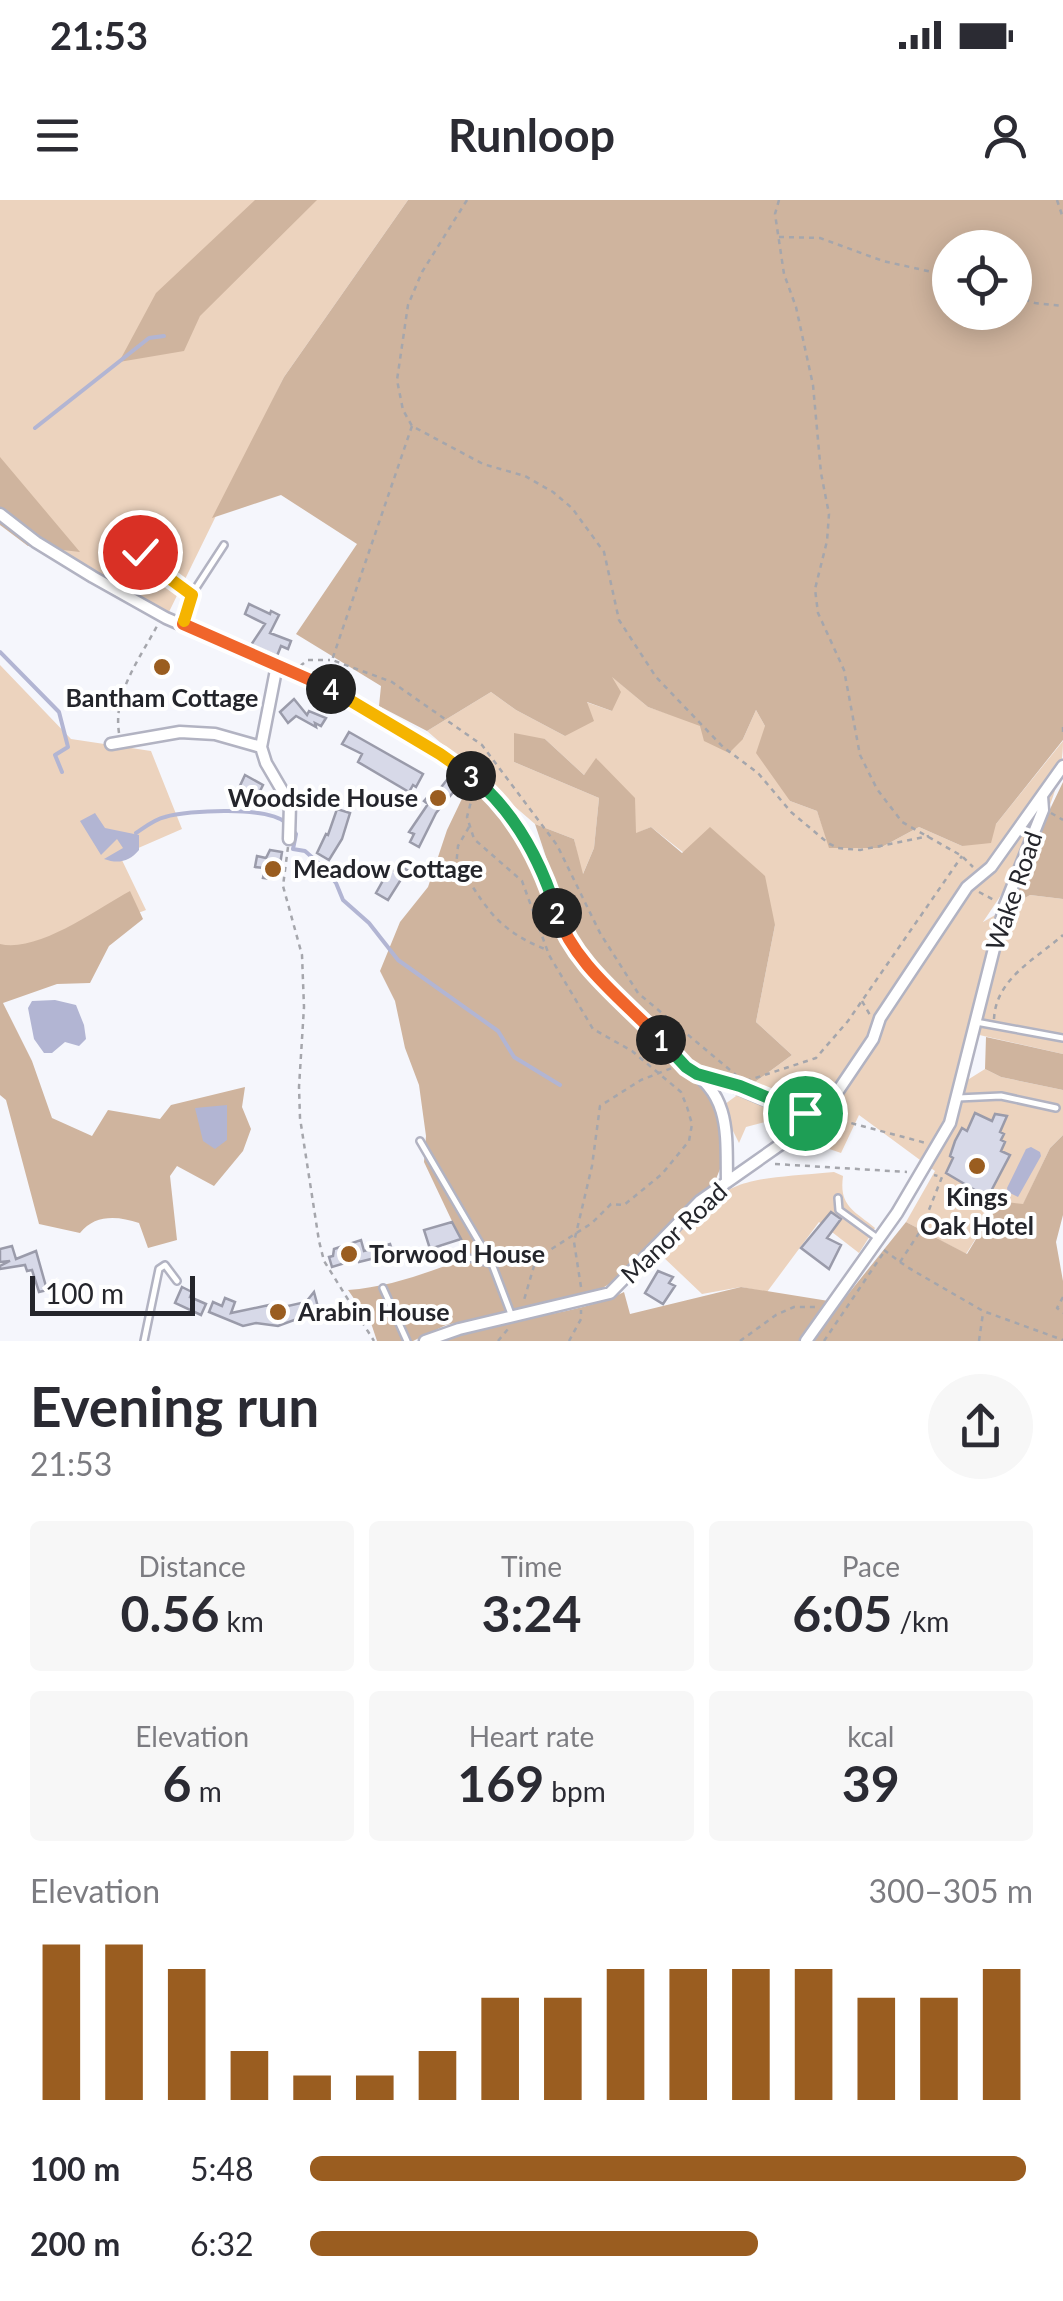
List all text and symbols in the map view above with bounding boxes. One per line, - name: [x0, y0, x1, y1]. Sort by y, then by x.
- text: 21:53: [50, 12, 148, 58]
- icon: menu: [30, 108, 85, 163]
- text: Runloop: [448, 108, 615, 162]
- icon: person: [978, 108, 1033, 163]
- map controls: [932, 230, 1032, 330]
- button: locate: [932, 230, 1032, 330]
- pin: [98, 510, 183, 595]
- icon: check: [113, 525, 168, 580]
- marker: Bantham Cottage: [151, 656, 173, 678]
- pin: 4: [306, 664, 356, 714]
- text: 4: [323, 672, 339, 706]
- place label: Bantham Cottage: [66, 682, 258, 712]
- pin: 3: [446, 751, 496, 801]
- text: 3: [463, 759, 479, 793]
- place label: Woodside House: [228, 782, 418, 812]
- marker: Woodside House: [427, 787, 449, 809]
- street label: Wake Road: [979, 827, 1047, 954]
- place label: Meadow Cottage: [293, 853, 483, 883]
- marker: Meadow Cottage: [262, 858, 284, 880]
- pin: 2: [532, 888, 582, 938]
- text: 2: [549, 896, 565, 930]
- pin: 1: [636, 1015, 686, 1065]
- text: 1: [653, 1023, 669, 1057]
- pin: [763, 1071, 848, 1156]
- icon: arrive: [778, 1086, 833, 1141]
- marker: Kings Oak Hotel: [966, 1155, 988, 1177]
- street label: Manor Road: [614, 1176, 732, 1289]
- place label: Kings Oak Hotel: [920, 1181, 1034, 1240]
- place label: Torwood House: [369, 1238, 545, 1268]
- marker: Torwood House: [338, 1243, 360, 1265]
- scale bar: [30, 1271, 195, 1316]
- text: 100 m: [45, 1276, 124, 1310]
- place label: Arabin House: [297, 1296, 450, 1326]
- marker: Arabin House: [267, 1301, 289, 1323]
- text: Evening run: [30, 1373, 319, 1439]
- button: share: [928, 1374, 1033, 1479]
- text: 21:53: [30, 1444, 112, 1483]
- text: Distance: [138, 1549, 246, 1583]
- text: Time: [501, 1549, 562, 1583]
- text: Pace: [842, 1549, 900, 1583]
- text: 0.56: [121, 1583, 219, 1643]
- text: 3:24: [482, 1583, 581, 1643]
- text: 6:05: [792, 1583, 892, 1643]
- text: km: [219, 1604, 264, 1638]
- text: /km: [892, 1604, 949, 1638]
- text: Elevation: [135, 1719, 249, 1753]
- text: Heart rate: [469, 1719, 594, 1753]
- text: kcal: [847, 1719, 894, 1753]
- text: 6: [163, 1753, 192, 1813]
- text: 169: [457, 1753, 544, 1813]
- text: 39: [842, 1753, 900, 1813]
- text: m: [192, 1774, 222, 1808]
- text: bpm: [544, 1774, 606, 1808]
- text: Elevation: [30, 1871, 160, 1910]
- text: 300–305 m: [869, 1871, 1033, 1910]
- text: 100 m: [30, 2149, 120, 2188]
- text: 5:48: [190, 2149, 254, 2188]
- text: 200 m: [30, 2224, 120, 2263]
- text: 6:32: [190, 2224, 254, 2263]

